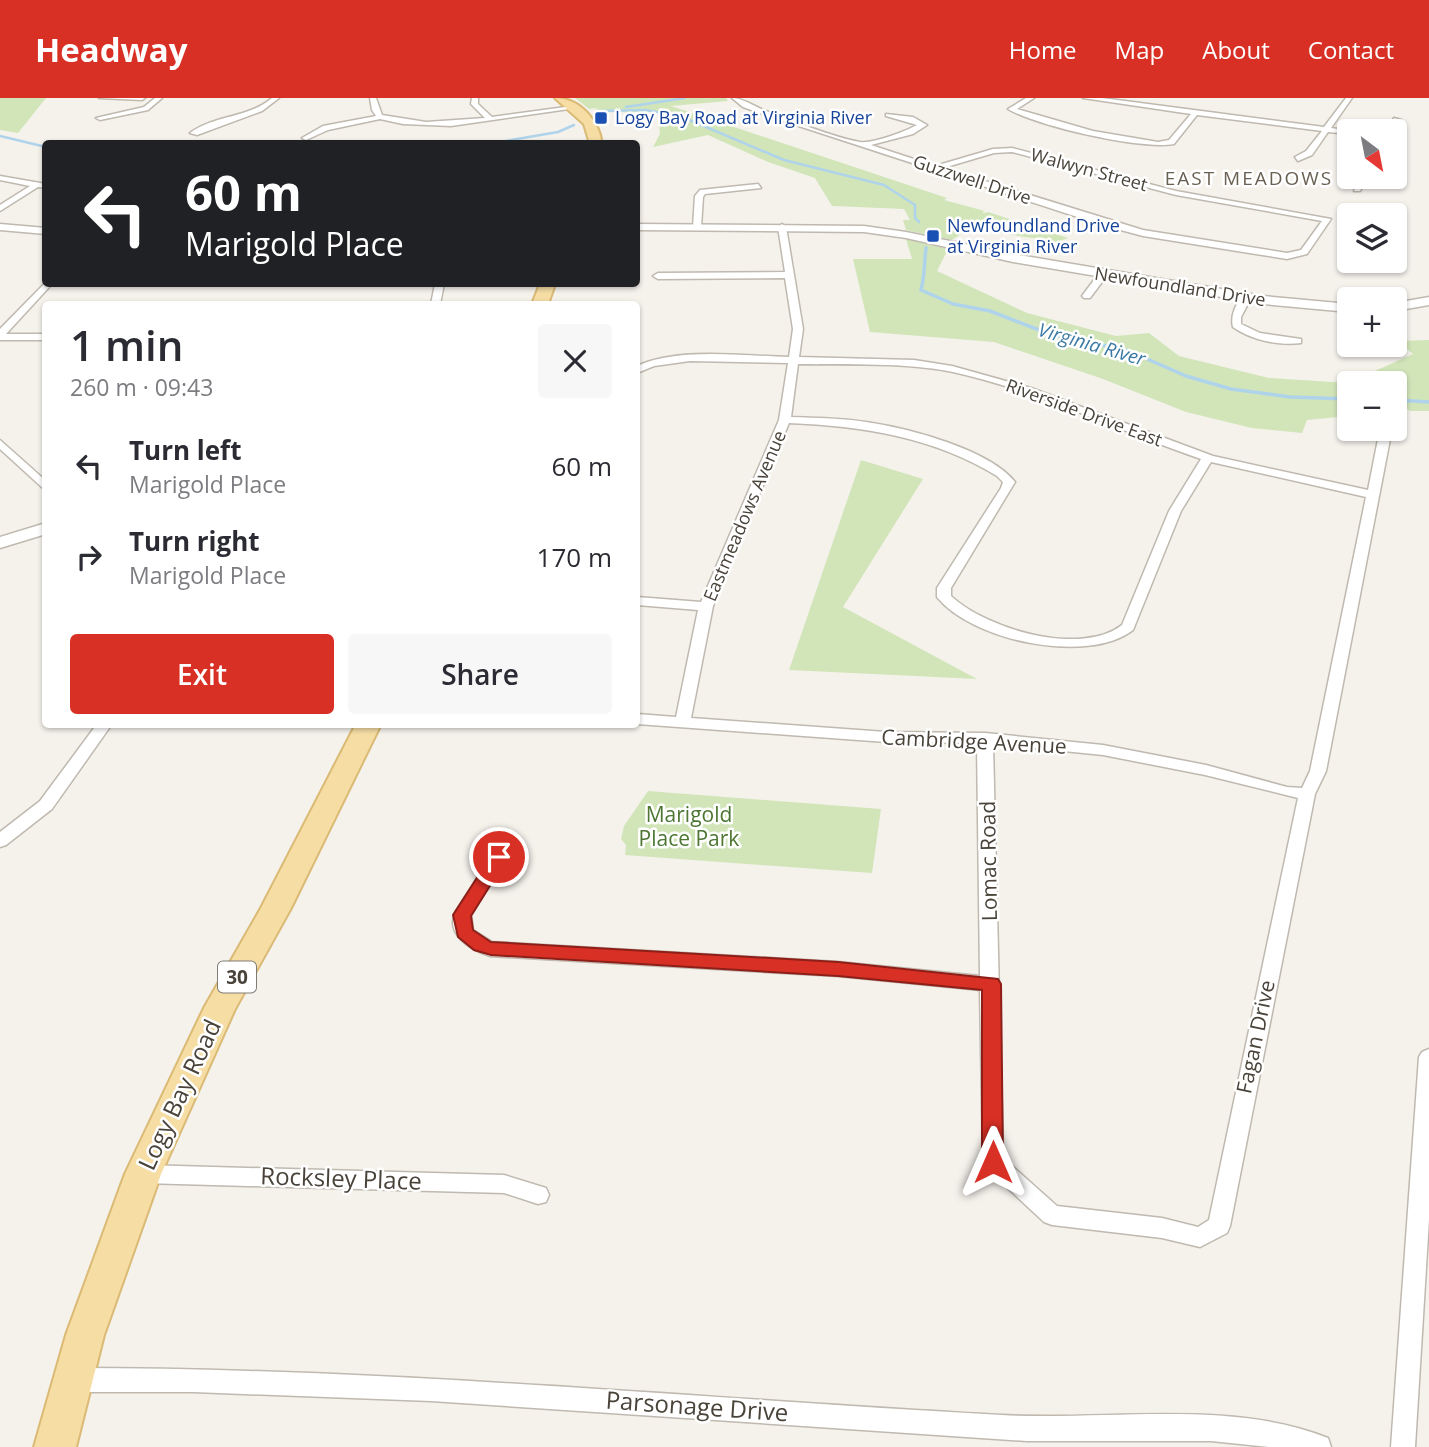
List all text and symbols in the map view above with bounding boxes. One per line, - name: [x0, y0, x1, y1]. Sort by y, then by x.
- text: Headway: [35, 27, 188, 72]
- text: Home: [1009, 33, 1077, 66]
- text: Map: [1115, 33, 1164, 66]
- text: About: [1202, 33, 1270, 66]
- text: Contact: [1308, 33, 1394, 66]
- place label: Logy Bay Road at Virginia River: [615, 105, 873, 129]
- marker: Logy Bay Road at Virginia River: [593, 110, 609, 126]
- north arrow: [1337, 119, 1407, 189]
- map controls: [1337, 119, 1407, 441]
- street label: Walwyn Street: [1028, 142, 1150, 196]
- street label: Guzzwell Drive: [910, 149, 1034, 209]
- text: 60 m: [185, 159, 302, 225]
- district label: EAST MEADOWS: [1165, 165, 1333, 191]
- icon: left: [70, 168, 161, 259]
- button: layers: [1337, 203, 1407, 273]
- place label: Newfoundland Drive at Virginia River: [947, 213, 1120, 258]
- text: Marigold Place: [185, 222, 404, 265]
- marker: Newfoundland Drive at Virginia River: [925, 228, 941, 244]
- street label: Newfoundland Drive: [1093, 261, 1267, 311]
- button: +: [1337, 287, 1407, 357]
- text: 1 min: [70, 316, 183, 373]
- water label: Virginia River: [1035, 316, 1150, 372]
- button: close: [538, 324, 612, 398]
- text: 260 m · 09:43: [70, 371, 213, 403]
- button: −: [1337, 371, 1407, 441]
- street label: Riverside Drive East: [1003, 373, 1166, 452]
- street label: Eastmeadows Avenue: [697, 426, 791, 605]
- text: Turn left: [129, 432, 241, 468]
- icon: left: [70, 447, 108, 485]
- text: 60 m: [551, 448, 612, 484]
- text: Marigold Place: [129, 468, 286, 500]
- text: Turn right: [129, 523, 260, 559]
- icon: right: [70, 538, 108, 576]
- text: 170 m: [537, 539, 612, 575]
- text: Marigold Place: [129, 559, 286, 591]
- button: Exit: [70, 634, 334, 714]
- button: Share: [348, 634, 612, 714]
- street label: Cambridge Avenue: [881, 722, 1068, 760]
- park label: Marigold Place Park: [639, 800, 739, 852]
- street label: Lomac Road: [973, 801, 1003, 921]
- pin: [469, 827, 529, 887]
- icon: arrive: [480, 838, 518, 876]
- road number: 30: [218, 962, 256, 992]
- street label: Fagan Drive: [1229, 977, 1281, 1096]
- street label: Logy Bay Road: [129, 1014, 228, 1175]
- position arrow: [956, 1125, 1030, 1199]
- street label: Rocksley Place: [260, 1158, 422, 1197]
- street label: Parsonage Drive: [605, 1383, 790, 1428]

